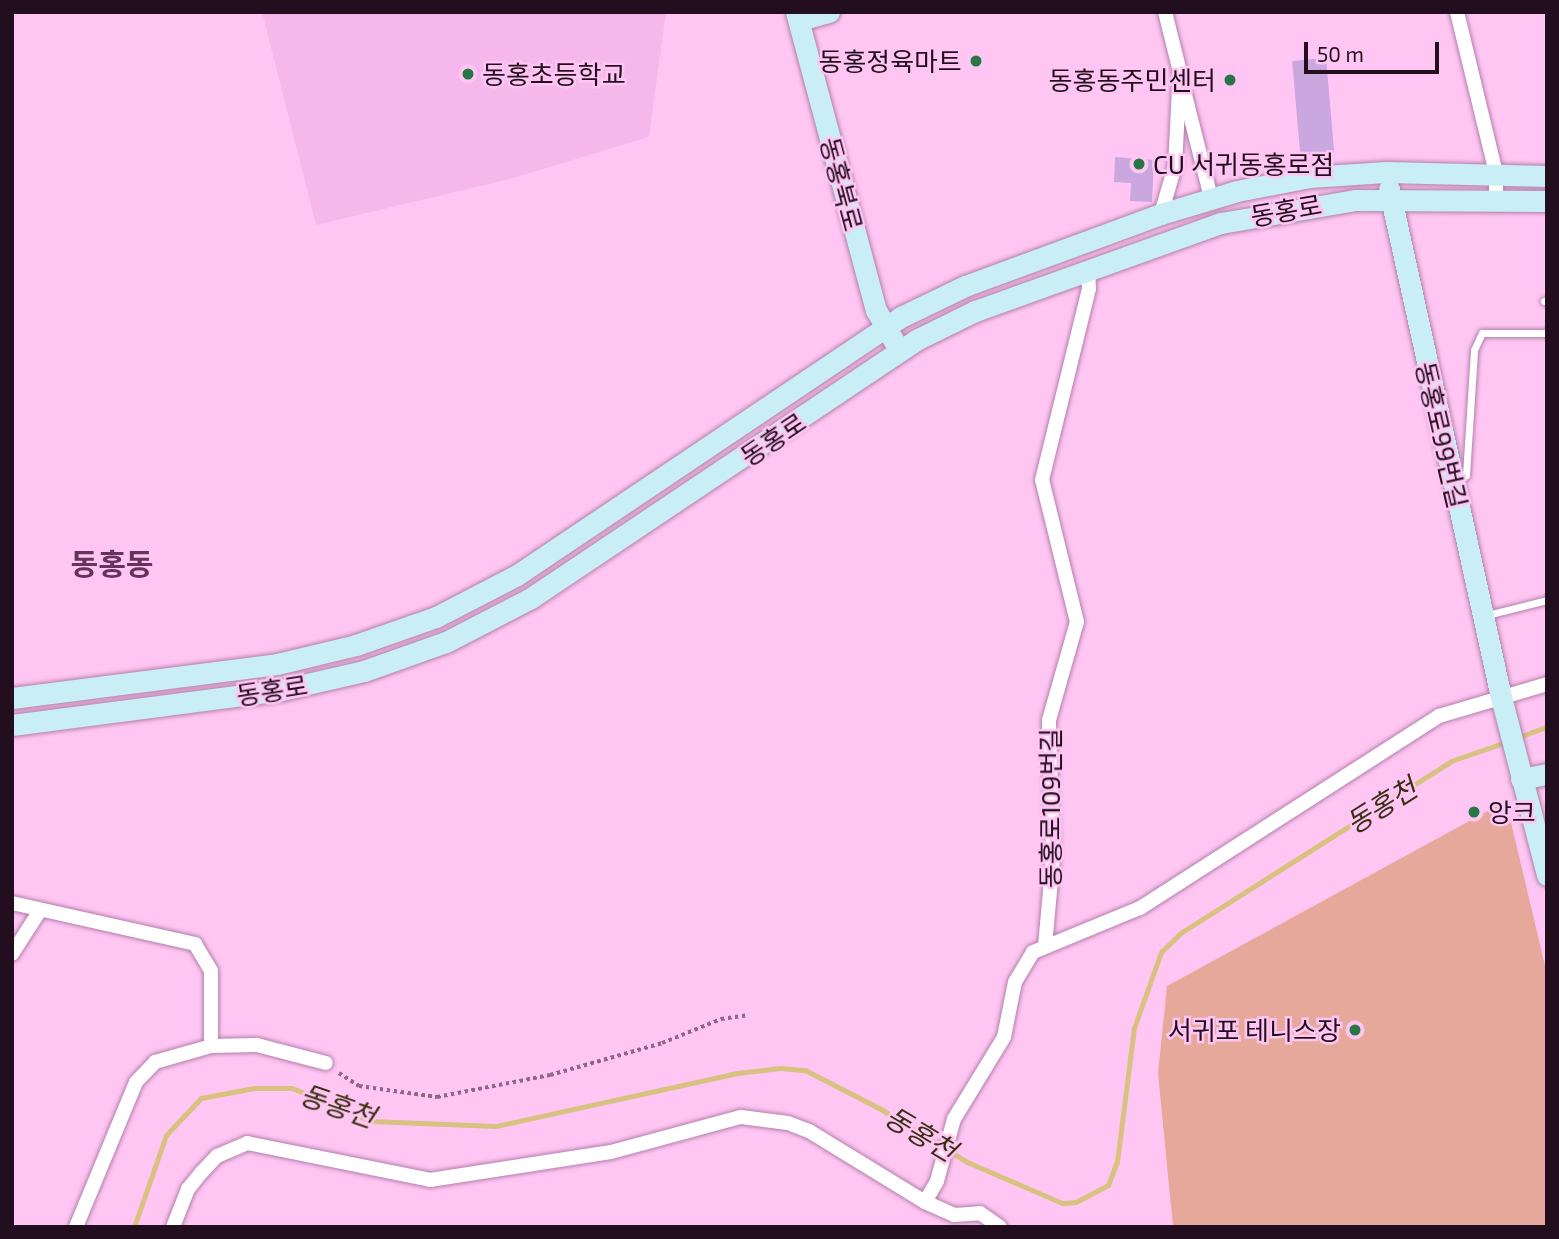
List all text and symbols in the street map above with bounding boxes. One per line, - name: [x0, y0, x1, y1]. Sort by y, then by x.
- scale bar: [1307, 28, 1442, 72]
- text: 50 m: [1317, 41, 1364, 66]
- place label: 동홍정육마트: [818, 45, 962, 77]
- marker: 동홍정육마트: [968, 53, 984, 69]
- place label: 동홍초등학교: [482, 58, 626, 90]
- place label: 동홍동주민센터: [1049, 64, 1216, 96]
- marker: 동홍초등학교: [460, 66, 476, 82]
- marker: 동홍동주민센터: [1222, 72, 1238, 88]
- street label: 동홍북로: [815, 134, 869, 234]
- place label: CU 서귀동홍로점: [1153, 148, 1334, 180]
- marker: CU 서귀동홍로점: [1131, 156, 1147, 172]
- street label: 동홍로: [1248, 188, 1324, 232]
- street label: 동홍로99번길: [1410, 359, 1474, 511]
- street label: 동홍로: [735, 406, 811, 472]
- district label: 동홍동: [71, 545, 153, 581]
- street label: 동홍로: [234, 669, 310, 711]
- street label: 동홍로109번길: [1034, 728, 1066, 888]
- water label: 동홍천: [1339, 770, 1423, 840]
- place label: 앙크: [1488, 796, 1536, 828]
- marker: 앙크: [1466, 804, 1482, 820]
- place label: 서귀포 테니스장: [1168, 1014, 1341, 1046]
- marker: 서귀포 테니스장: [1347, 1022, 1363, 1038]
- water label: 동홍천: [296, 1077, 380, 1133]
- water label: 동홍천: [879, 1099, 963, 1167]

